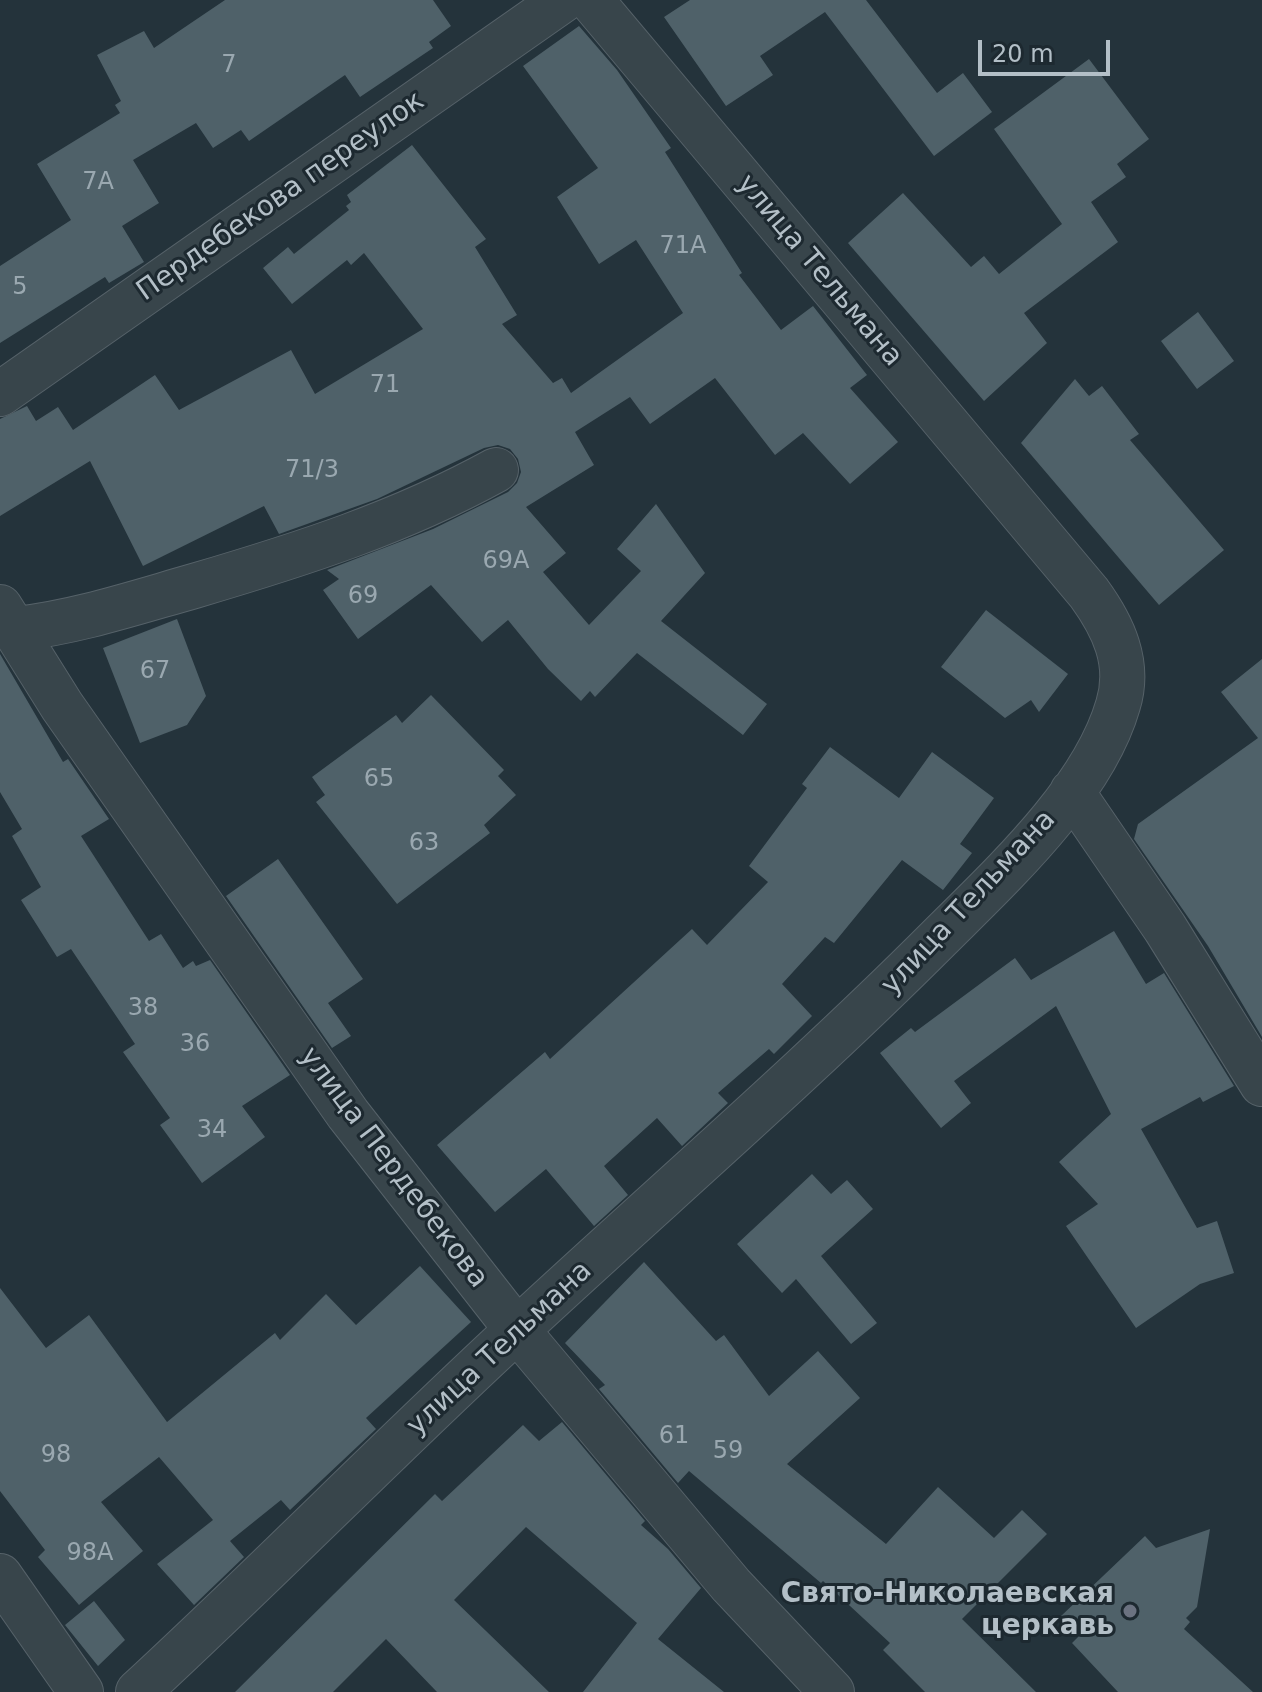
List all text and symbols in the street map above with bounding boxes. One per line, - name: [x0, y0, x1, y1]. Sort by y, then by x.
- scale bar: [982, 24, 1114, 74]
- text: 20 m: [992, 40, 1054, 68]
- house number: 7: [221, 52, 237, 80]
- street label: Пердебекова переулок: [131, 85, 431, 309]
- street label: улица Тельмана: [729, 168, 909, 374]
- house number: 7А: [82, 169, 114, 197]
- house number: 71А: [660, 233, 706, 261]
- house number: 5: [12, 274, 28, 302]
- house number: 71: [370, 372, 400, 400]
- house number: 71/3: [285, 457, 339, 485]
- house number: 69А: [483, 548, 529, 576]
- house number: 69: [348, 583, 378, 611]
- house number: 67: [140, 658, 170, 686]
- house number: 65: [364, 766, 394, 794]
- street label: улица Тельмана: [875, 804, 1063, 1002]
- house number: 63: [409, 830, 439, 858]
- house number: 38: [128, 995, 158, 1023]
- house number: 36: [180, 1031, 210, 1059]
- street label: улица Пердебекова: [292, 1041, 494, 1295]
- house number: 34: [197, 1117, 227, 1145]
- street label: улица Тельмана: [401, 1255, 599, 1443]
- house number: 61: [659, 1423, 689, 1451]
- house number: 59: [713, 1438, 743, 1466]
- house number: 98: [41, 1442, 71, 1470]
- house number: 98А: [67, 1540, 113, 1568]
- place label: Свято-Николаевская церкавь: [781, 1578, 1114, 1644]
- marker: Свято-Николаевская церкавь: [1121, 1602, 1139, 1620]

